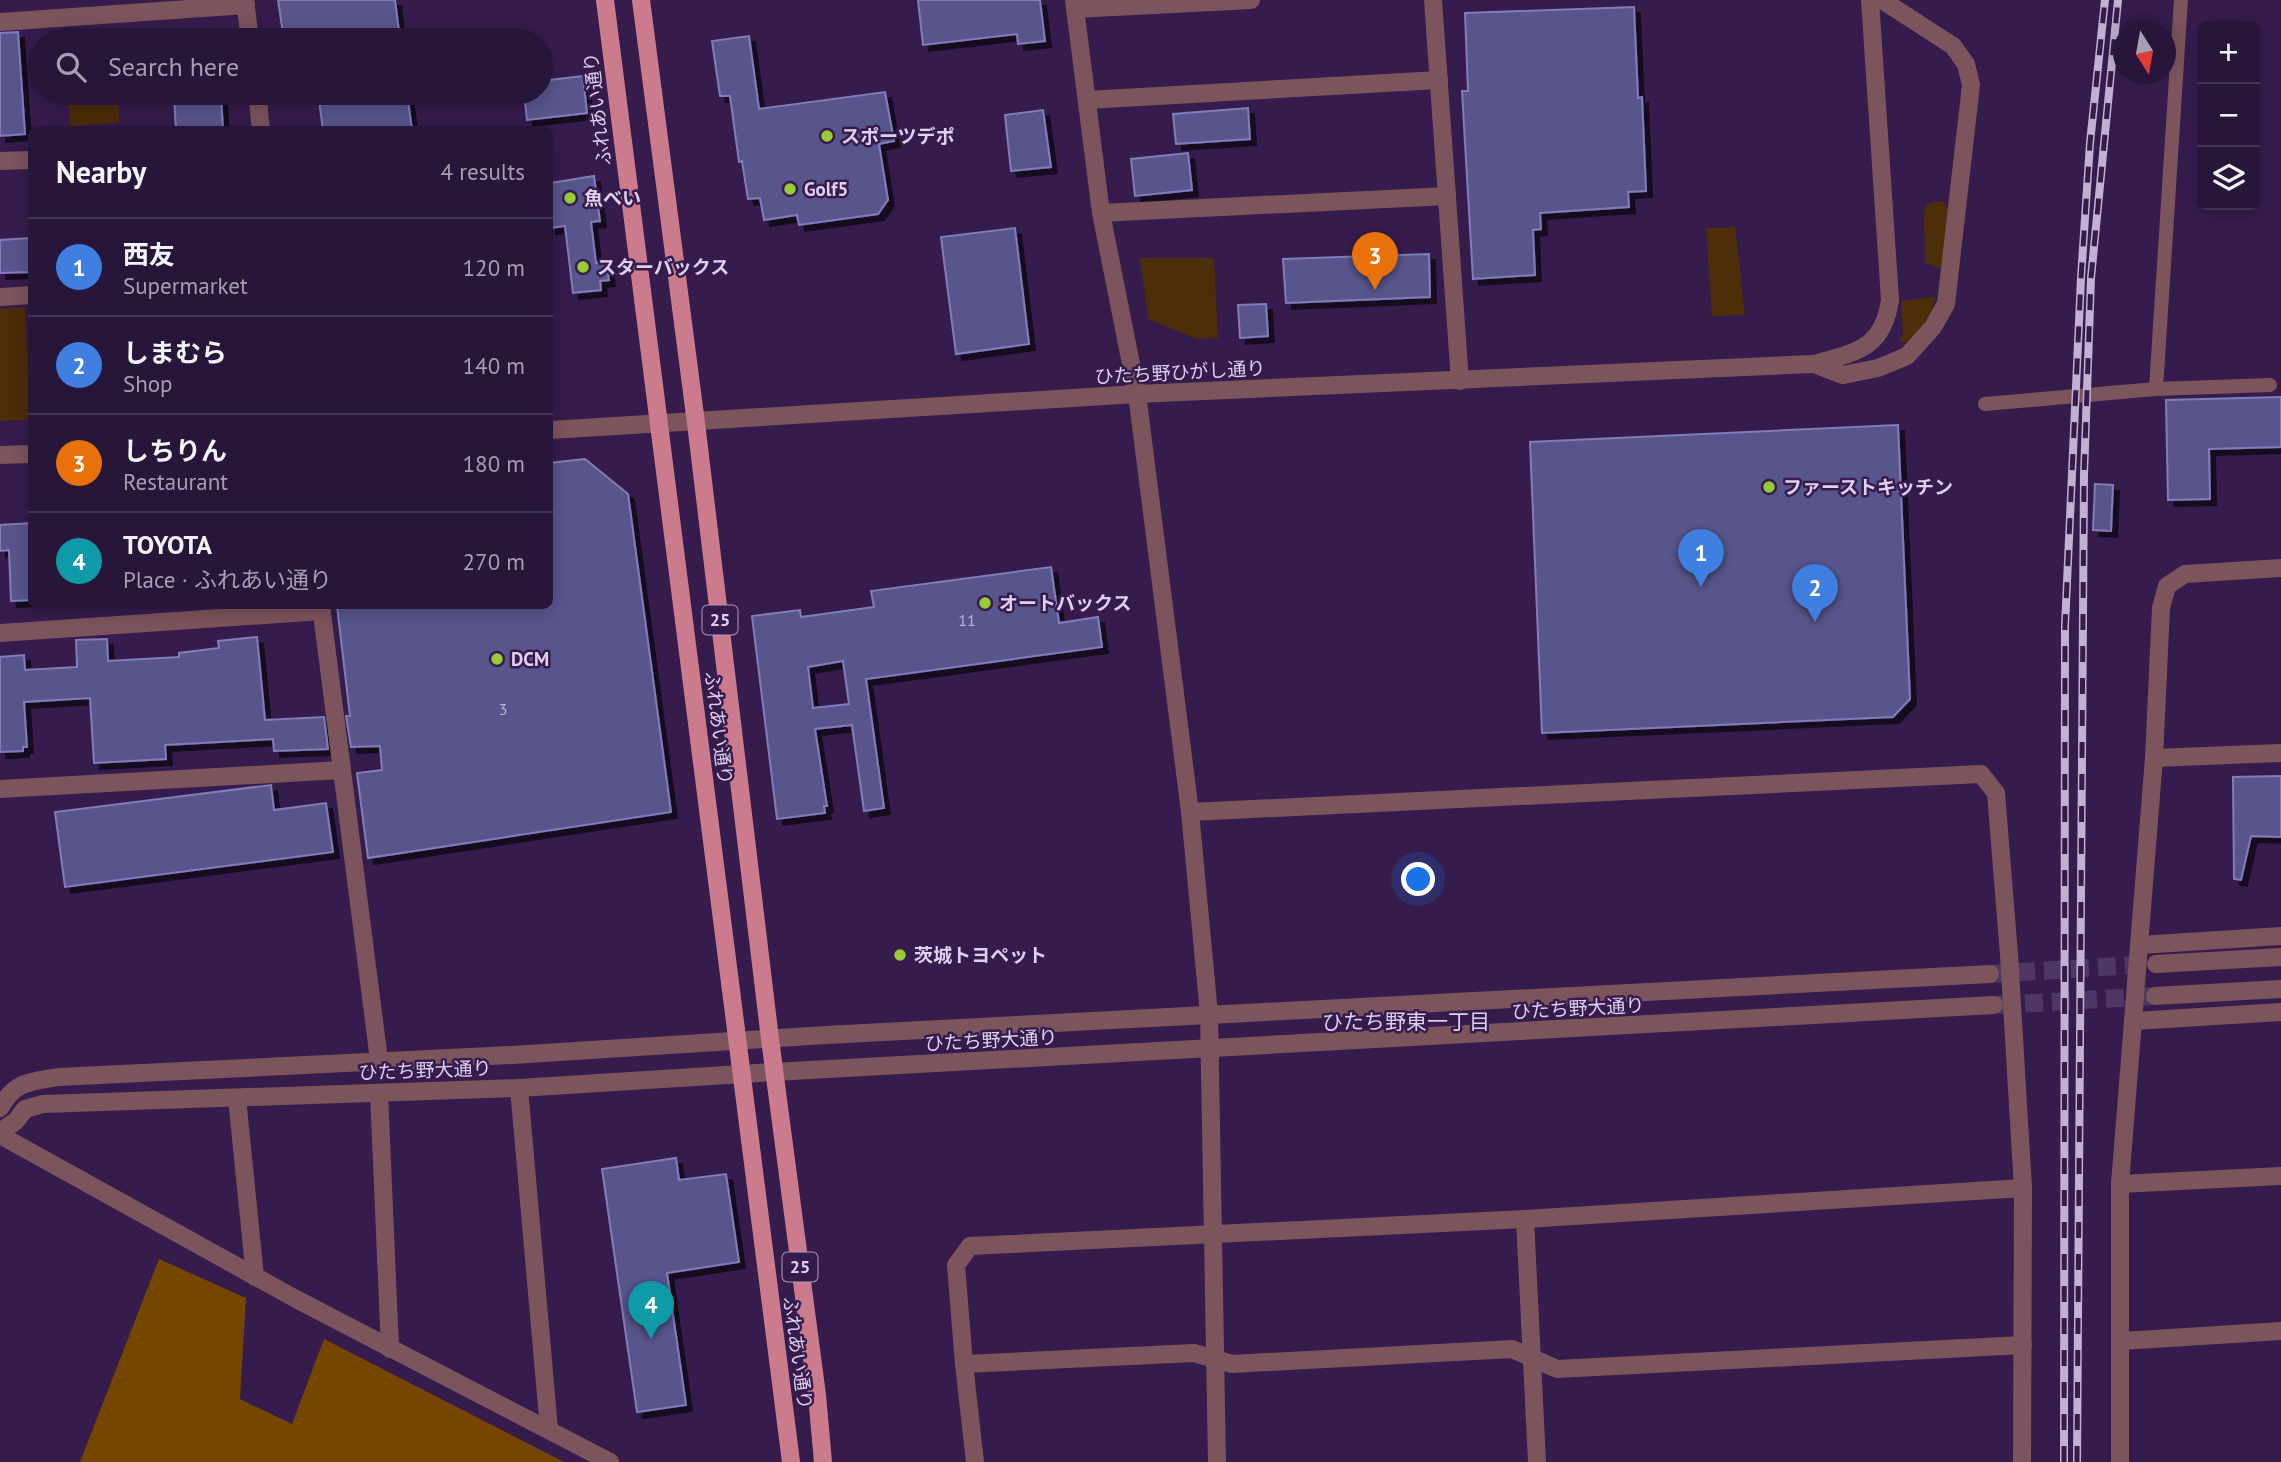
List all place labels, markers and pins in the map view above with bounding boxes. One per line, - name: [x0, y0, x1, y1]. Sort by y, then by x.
- place label: スポーツデポ: [841, 124, 955, 148]
- marker: スポーツデポ: [819, 128, 835, 144]
- place label: Golf5: [804, 177, 848, 201]
- marker: Golf5: [782, 181, 798, 197]
- place label: 魚べい: [584, 186, 641, 210]
- marker: 魚べい: [562, 190, 578, 206]
- pin: 3: [1352, 232, 1398, 290]
- place label: スターバックス: [597, 255, 729, 279]
- marker: スターバックス: [575, 259, 591, 275]
- place label: ファーストキッチン: [1783, 475, 1953, 499]
- marker: ファーストキッチン: [1761, 479, 1777, 495]
- pin: 1: [1678, 529, 1724, 587]
- pin: 2: [1792, 564, 1838, 622]
- place label: オートバックス: [999, 591, 1131, 615]
- marker: オートバックス: [977, 595, 993, 611]
- place label: DCM: [511, 647, 549, 671]
- marker: DCM: [489, 651, 505, 667]
- place label: 茨城トヨペット: [914, 943, 1047, 967]
- marker: 茨城トヨペット: [892, 947, 908, 963]
- pin: 4: [628, 1281, 674, 1339]

